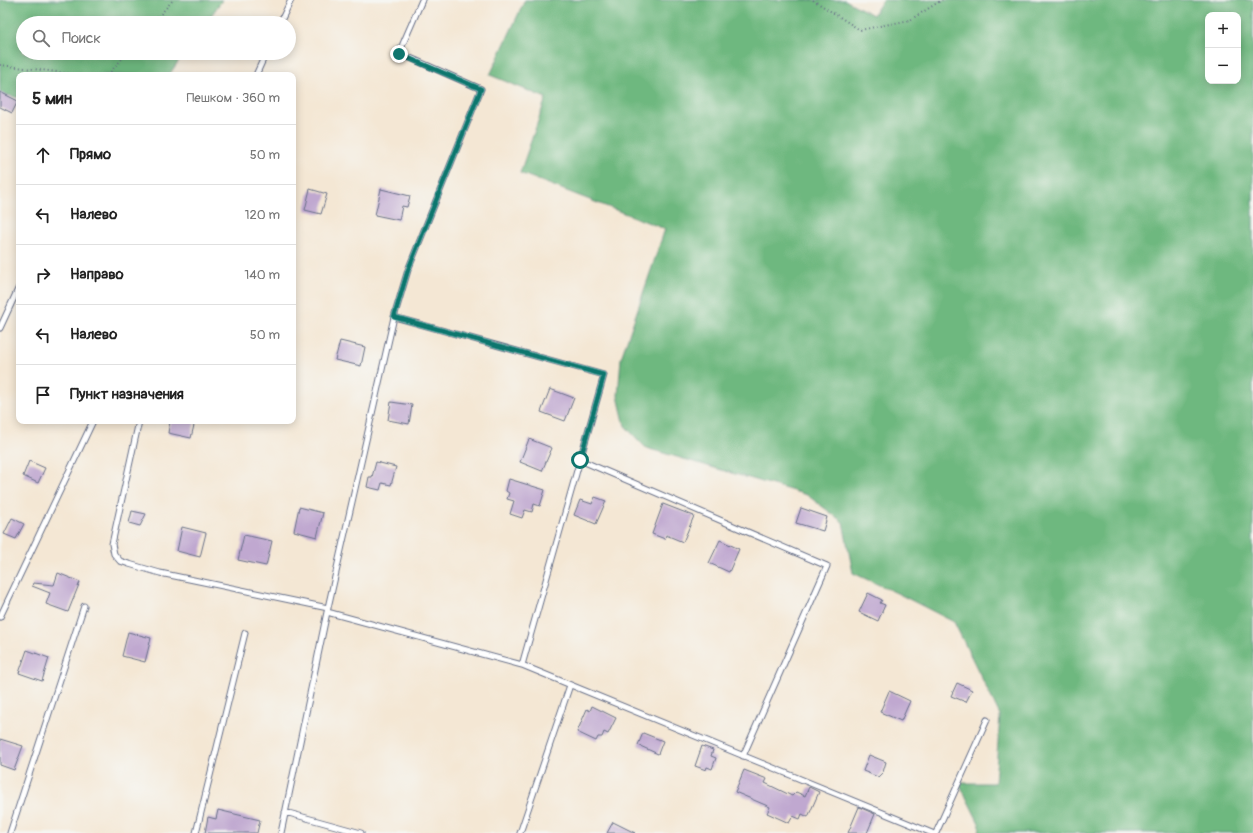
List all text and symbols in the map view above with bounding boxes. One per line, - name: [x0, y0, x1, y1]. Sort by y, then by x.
- map controls: [1205, 12, 1241, 84]
- button: +: [1205, 12, 1241, 48]
- search box: [16, 16, 296, 60]
- icon: search: [30, 27, 52, 49]
- text: Поиск: [62, 29, 101, 48]
- route end: [390, 45, 408, 63]
- button: −: [1205, 48, 1241, 84]
- text: 5 мин: [32, 88, 72, 109]
- text: Пешком · 360 m: [186, 90, 280, 106]
- icon: ahead: [32, 144, 54, 166]
- text: Прямо: [70, 145, 111, 164]
- text: 50 m: [250, 147, 280, 163]
- icon: left: [32, 204, 54, 226]
- text: Налево: [70, 205, 117, 224]
- text: 120 m: [244, 207, 280, 223]
- icon: right: [32, 264, 54, 286]
- text: Направо: [70, 265, 124, 284]
- text: 140 m: [244, 267, 280, 283]
- icon: left: [32, 324, 54, 346]
- text: Налево: [70, 325, 117, 344]
- text: 50 m: [250, 327, 280, 343]
- icon: arrive: [32, 384, 54, 406]
- text: Пункт назначения: [70, 385, 184, 404]
- route start: [571, 451, 589, 469]

